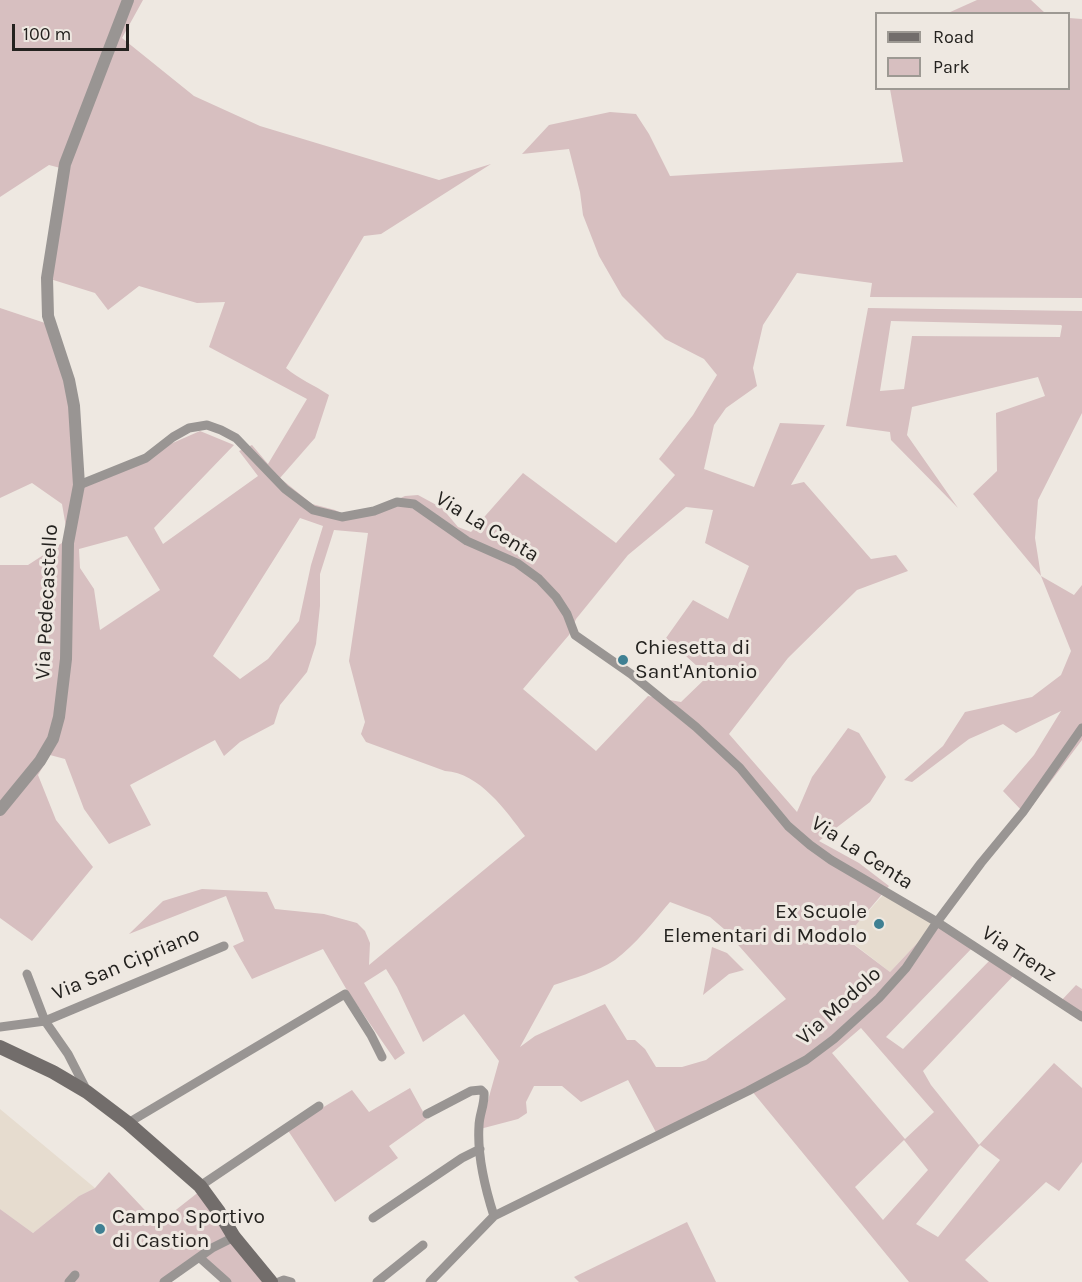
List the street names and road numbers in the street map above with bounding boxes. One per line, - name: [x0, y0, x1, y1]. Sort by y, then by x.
- street label: Via La Centa: [430, 486, 544, 568]
- street label: Via Pedecastello: [30, 524, 64, 680]
- street label: Via La Centa: [806, 811, 918, 895]
- street label: Via Trenz: [977, 920, 1061, 988]
- street label: Via San Cipriano: [49, 922, 203, 1006]
- street label: Via Modolo: [791, 961, 887, 1051]

